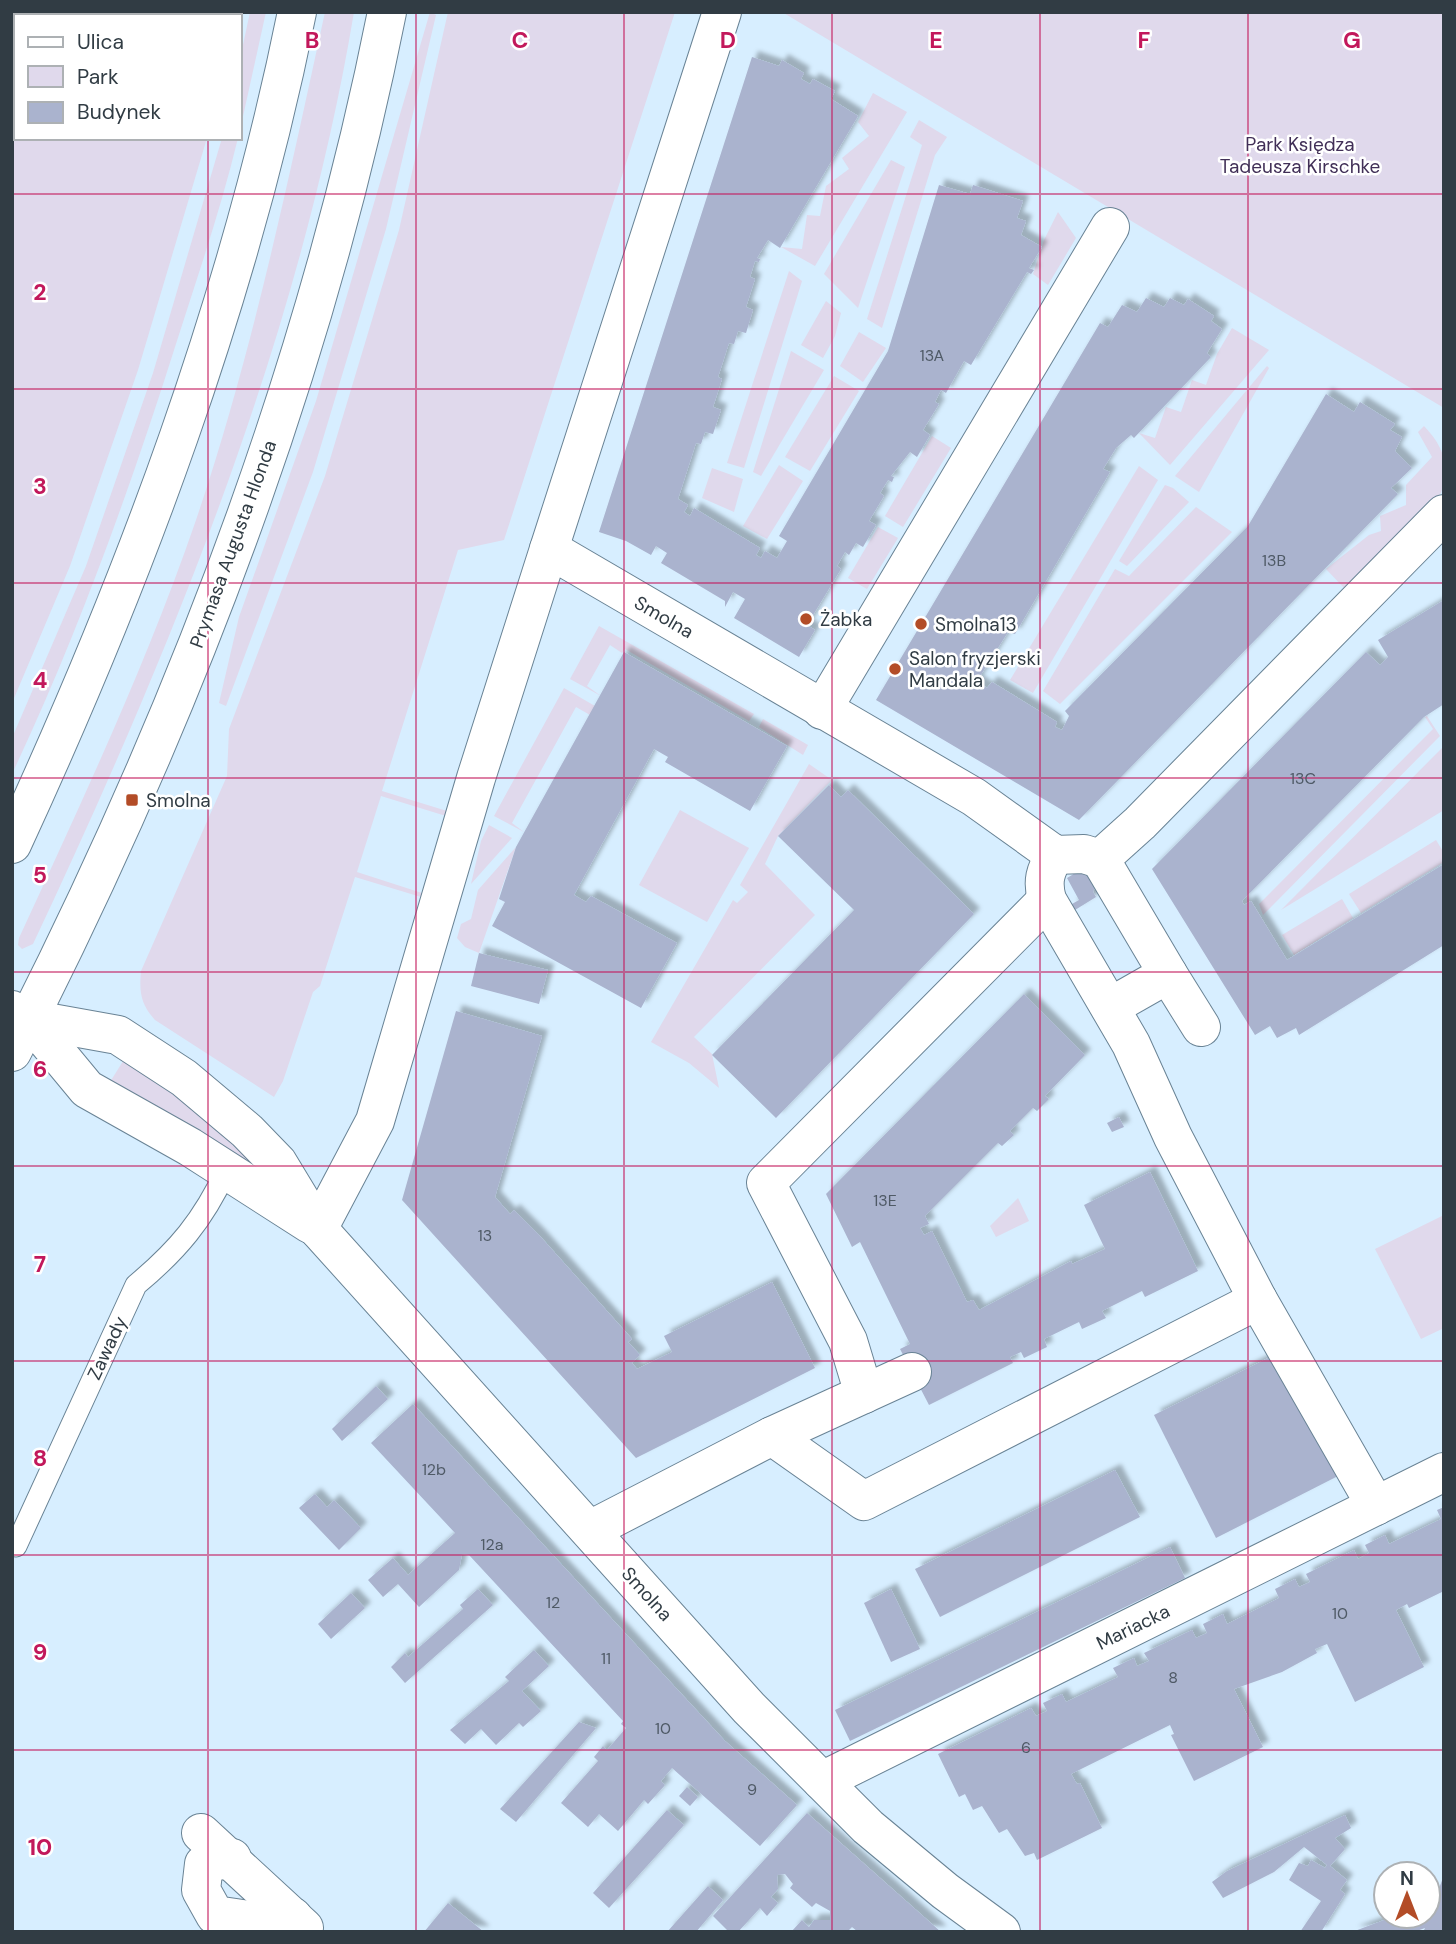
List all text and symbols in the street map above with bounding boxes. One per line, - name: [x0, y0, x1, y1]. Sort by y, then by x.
- legend: [14, 14, 242, 140]
- text: B: [305, 25, 319, 55]
- text: C: [512, 25, 528, 55]
- text: D: [720, 25, 736, 55]
- text: E: [929, 25, 943, 55]
- text: F: [1138, 25, 1151, 55]
- text: G: [1343, 25, 1361, 55]
- text: Ulica: [77, 28, 124, 56]
- text: Park: [77, 63, 119, 91]
- text: Budynek: [77, 98, 162, 126]
- park label: Park Księdza Tadeusza Kirschke: [1220, 132, 1380, 179]
- text: 2: [33, 277, 47, 307]
- house number: 13A: [920, 345, 945, 366]
- street label: Prymasa Augusta Hlonda: [184, 437, 282, 651]
- text: 3: [33, 471, 47, 501]
- house number: 13B: [1262, 550, 1286, 571]
- street label: Smolna: [630, 590, 698, 644]
- place label: Żabka: [820, 607, 872, 632]
- marker: Żabka: [798, 611, 814, 627]
- place label: Smolna13: [935, 612, 1017, 637]
- marker: Smolna13: [913, 616, 929, 632]
- place label: Salon fryzjerski Mandala: [909, 646, 1041, 693]
- marker: Salon fryzjerski Mandala: [887, 661, 903, 677]
- text: 4: [33, 665, 48, 695]
- house number: 13C: [1290, 768, 1316, 789]
- place label: Smolna: [146, 788, 211, 813]
- marker: Smolna: [124, 792, 140, 808]
- text: 5: [33, 860, 47, 890]
- text: 6: [33, 1054, 47, 1084]
- house number: 13E: [873, 1190, 897, 1211]
- house number: 13: [478, 1225, 492, 1246]
- text: 7: [34, 1249, 46, 1279]
- street label: Zawady: [81, 1312, 133, 1384]
- text: 8: [33, 1443, 47, 1473]
- house number: 12b: [422, 1459, 446, 1480]
- house number: 12a: [481, 1534, 503, 1555]
- street label: Smolna: [616, 1562, 678, 1626]
- house number: 12: [546, 1592, 560, 1613]
- street label: Mariacka: [1092, 1598, 1174, 1656]
- house number: 10: [1332, 1603, 1348, 1624]
- text: 9: [33, 1637, 47, 1667]
- house number: 11: [601, 1648, 611, 1669]
- house number: 8: [1168, 1667, 1178, 1688]
- house number: 10: [655, 1718, 671, 1739]
- house number: 6: [1021, 1737, 1031, 1758]
- house number: 9: [747, 1779, 757, 1800]
- text: 10: [28, 1832, 52, 1862]
- north arrow: [1372, 1860, 1442, 1930]
- text: N: [1400, 1866, 1414, 1891]

